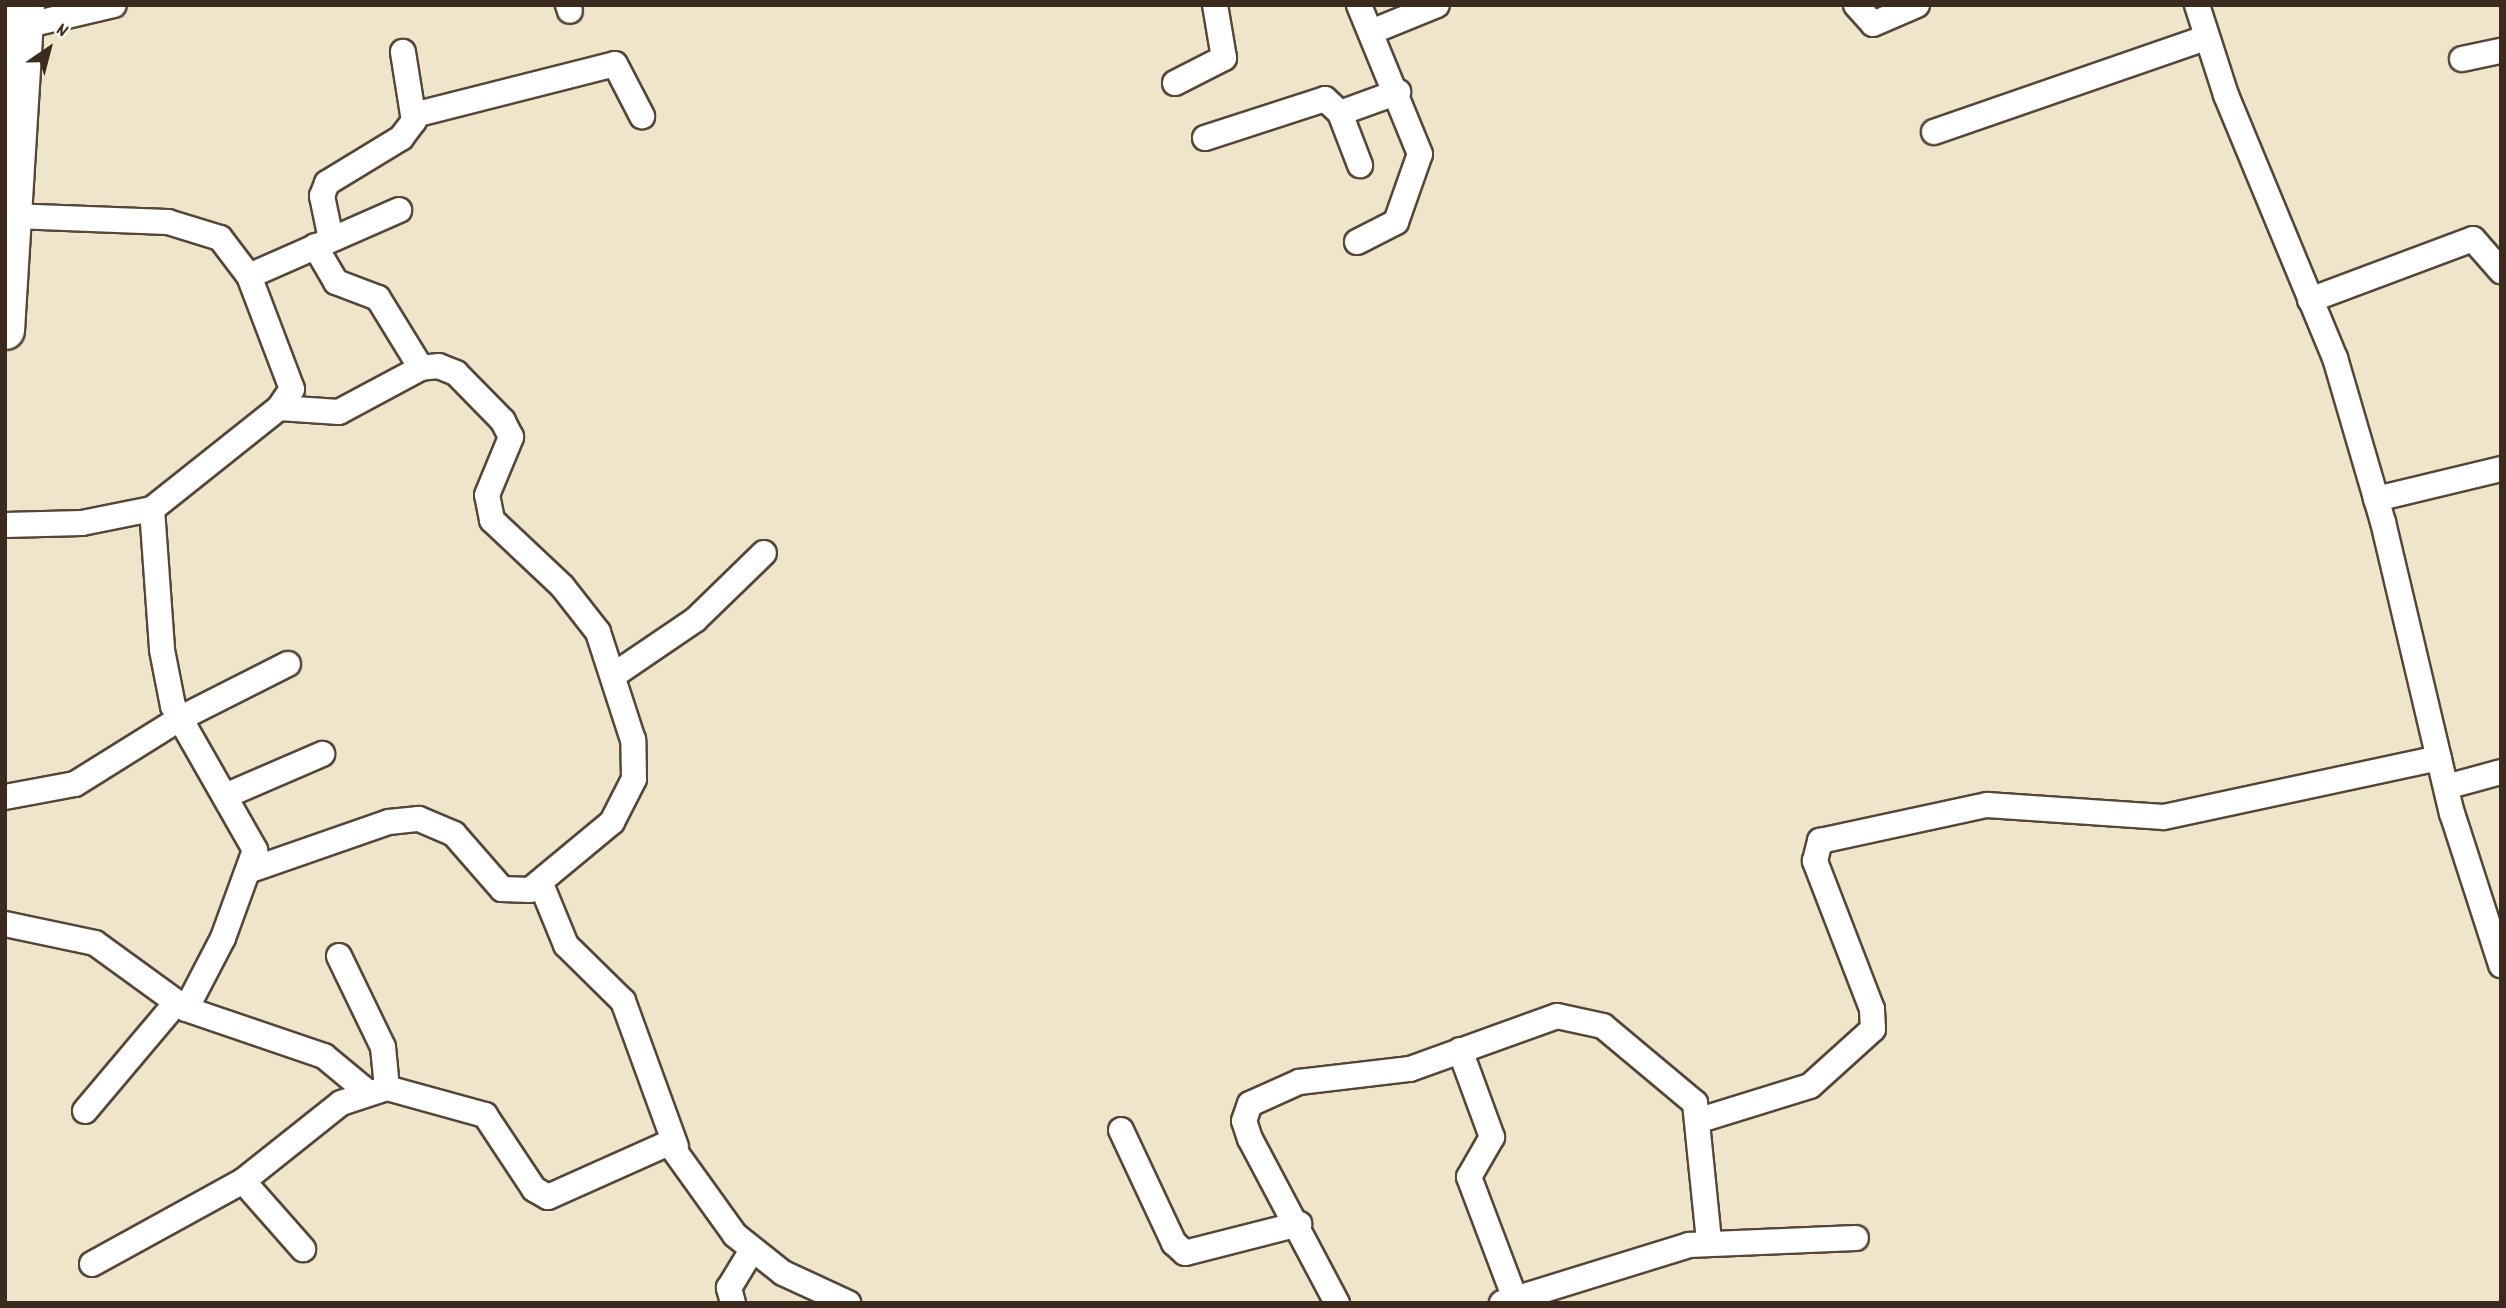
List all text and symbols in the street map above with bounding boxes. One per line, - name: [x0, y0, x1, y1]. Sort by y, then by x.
- north arrow: [14, 14, 84, 84]
- text: N: [50, 18, 73, 45]

